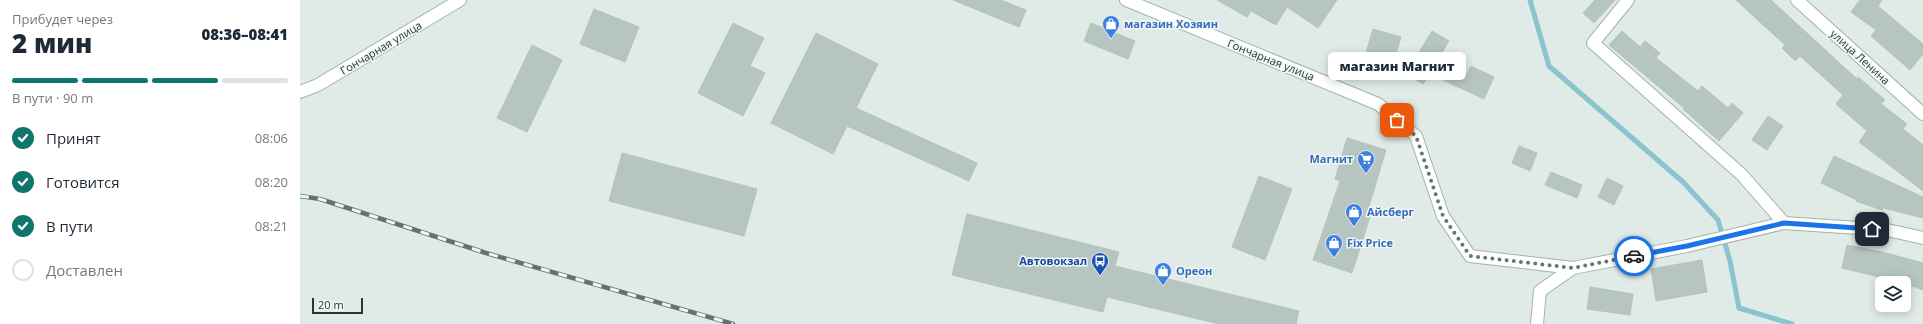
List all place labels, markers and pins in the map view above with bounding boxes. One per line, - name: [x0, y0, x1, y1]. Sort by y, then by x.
- shop icon: магазин Хозяин: [1101, 14, 1121, 39]
- place label: магазин Хозяин: [1124, 16, 1218, 31]
- callout: магазин Магнит: [1328, 52, 1466, 80]
- pin: [1380, 103, 1414, 137]
- supermarket icon: Магнит: [1356, 149, 1376, 174]
- place label: Магнит: [1309, 151, 1353, 166]
- shop icon: Айсберг: [1344, 202, 1364, 227]
- place label: Айсберг: [1367, 204, 1414, 219]
- pin: [1855, 212, 1889, 246]
- shop icon: Fix Price: [1324, 233, 1344, 258]
- place label: Fix Price: [1347, 235, 1394, 250]
- bus stop icon: Автовокзал: [1090, 251, 1110, 276]
- place label: Автовокзал: [1019, 253, 1087, 268]
- shop icon: Ореон: [1153, 261, 1173, 286]
- place label: Ореон: [1176, 263, 1212, 278]

